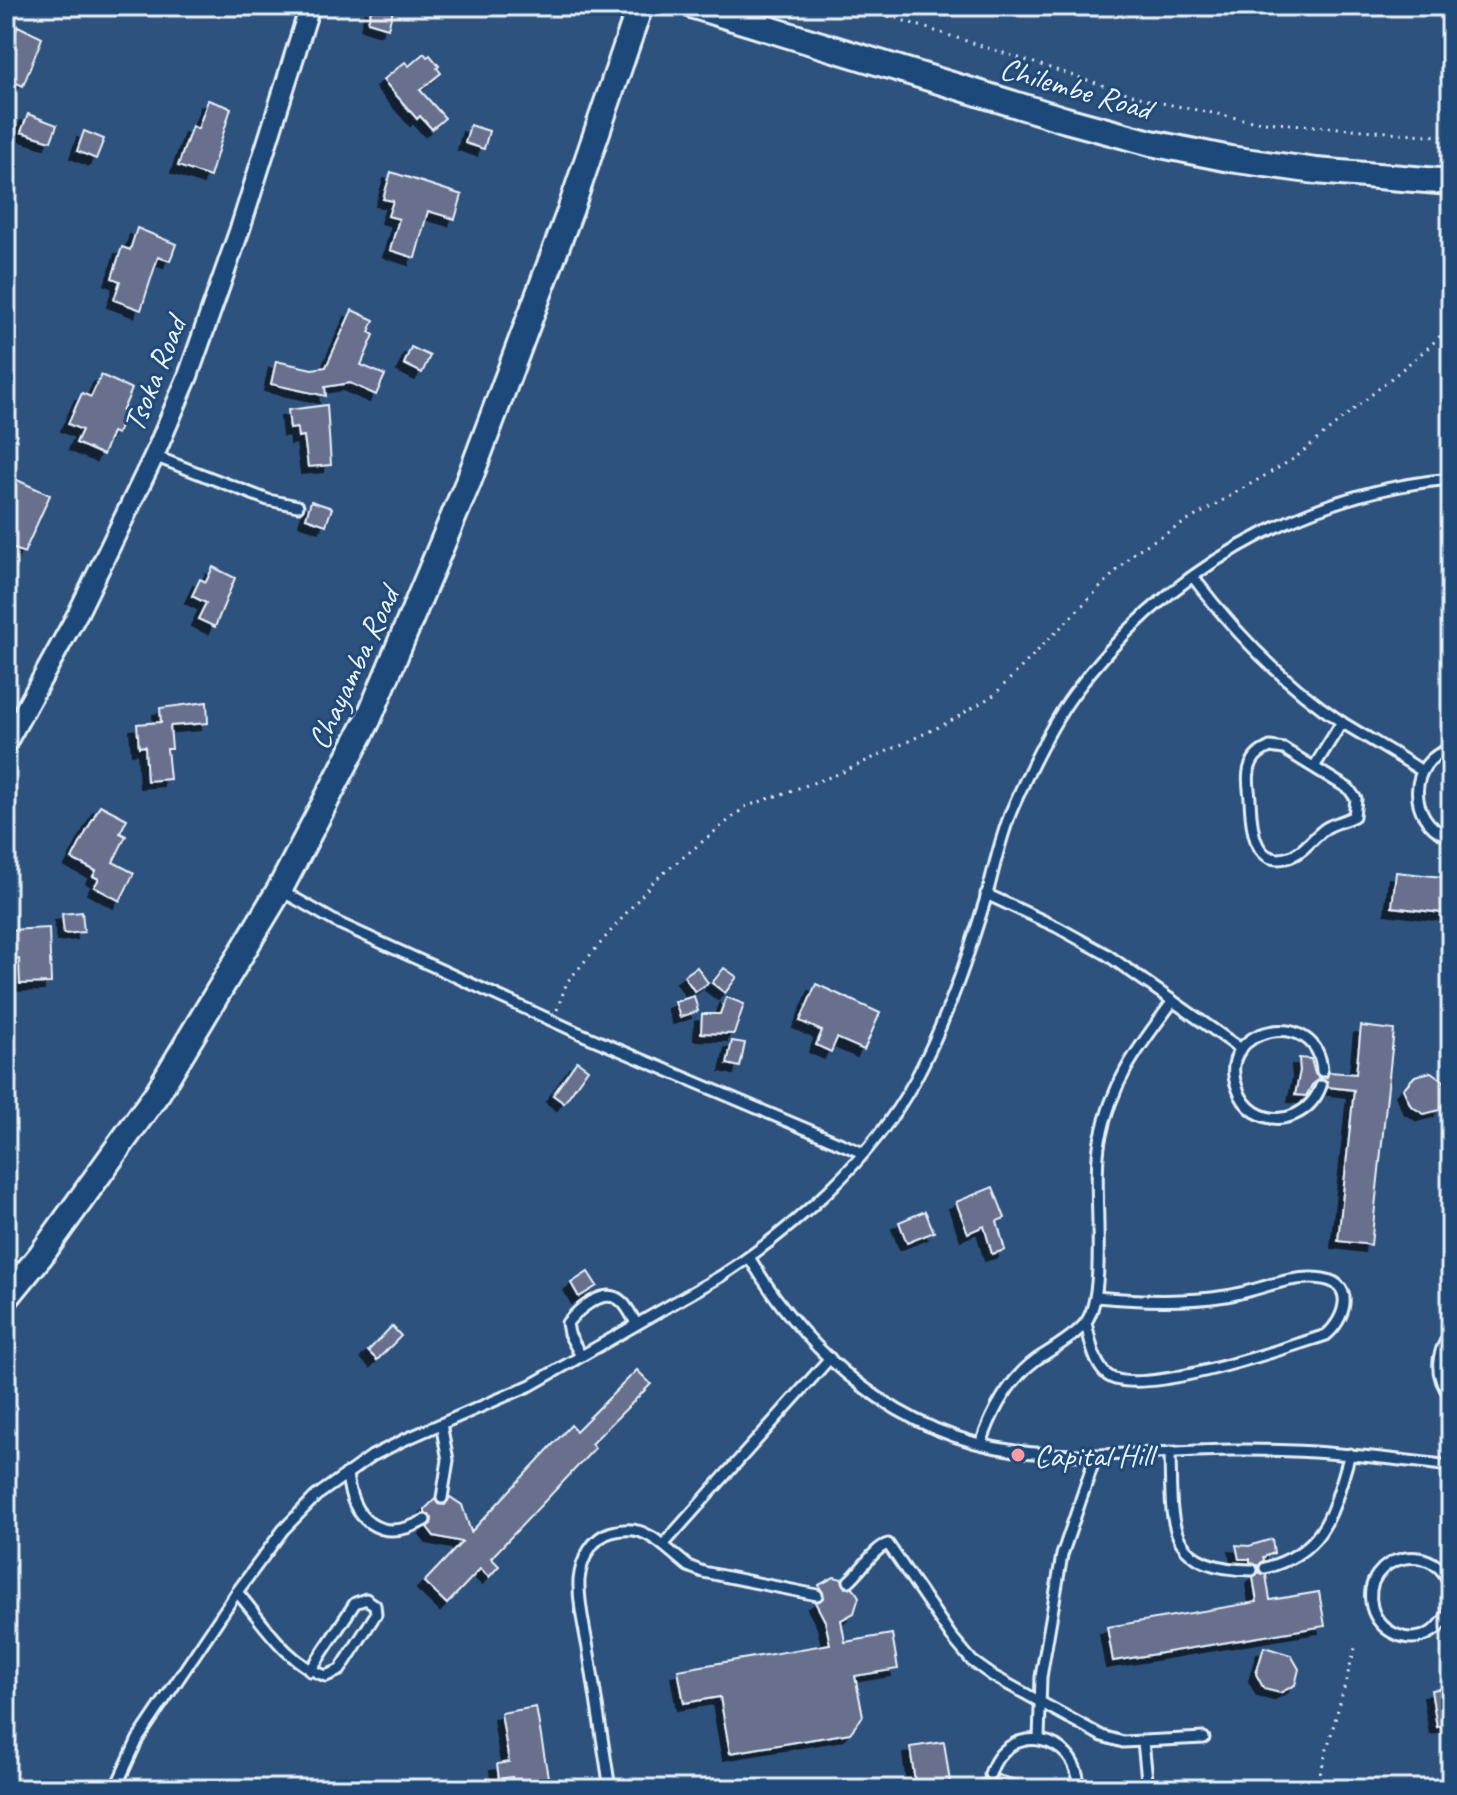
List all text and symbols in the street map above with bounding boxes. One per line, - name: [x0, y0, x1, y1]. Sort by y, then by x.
- street label: Chilembe Road: [996, 47, 1161, 131]
- street label: Tsoka Road: [113, 307, 198, 438]
- street label: Chayamba Road: [298, 576, 411, 756]
- place label: Capital Hill: [1034, 1435, 1159, 1476]
- marker: Capital Hill: [1009, 1446, 1027, 1464]

